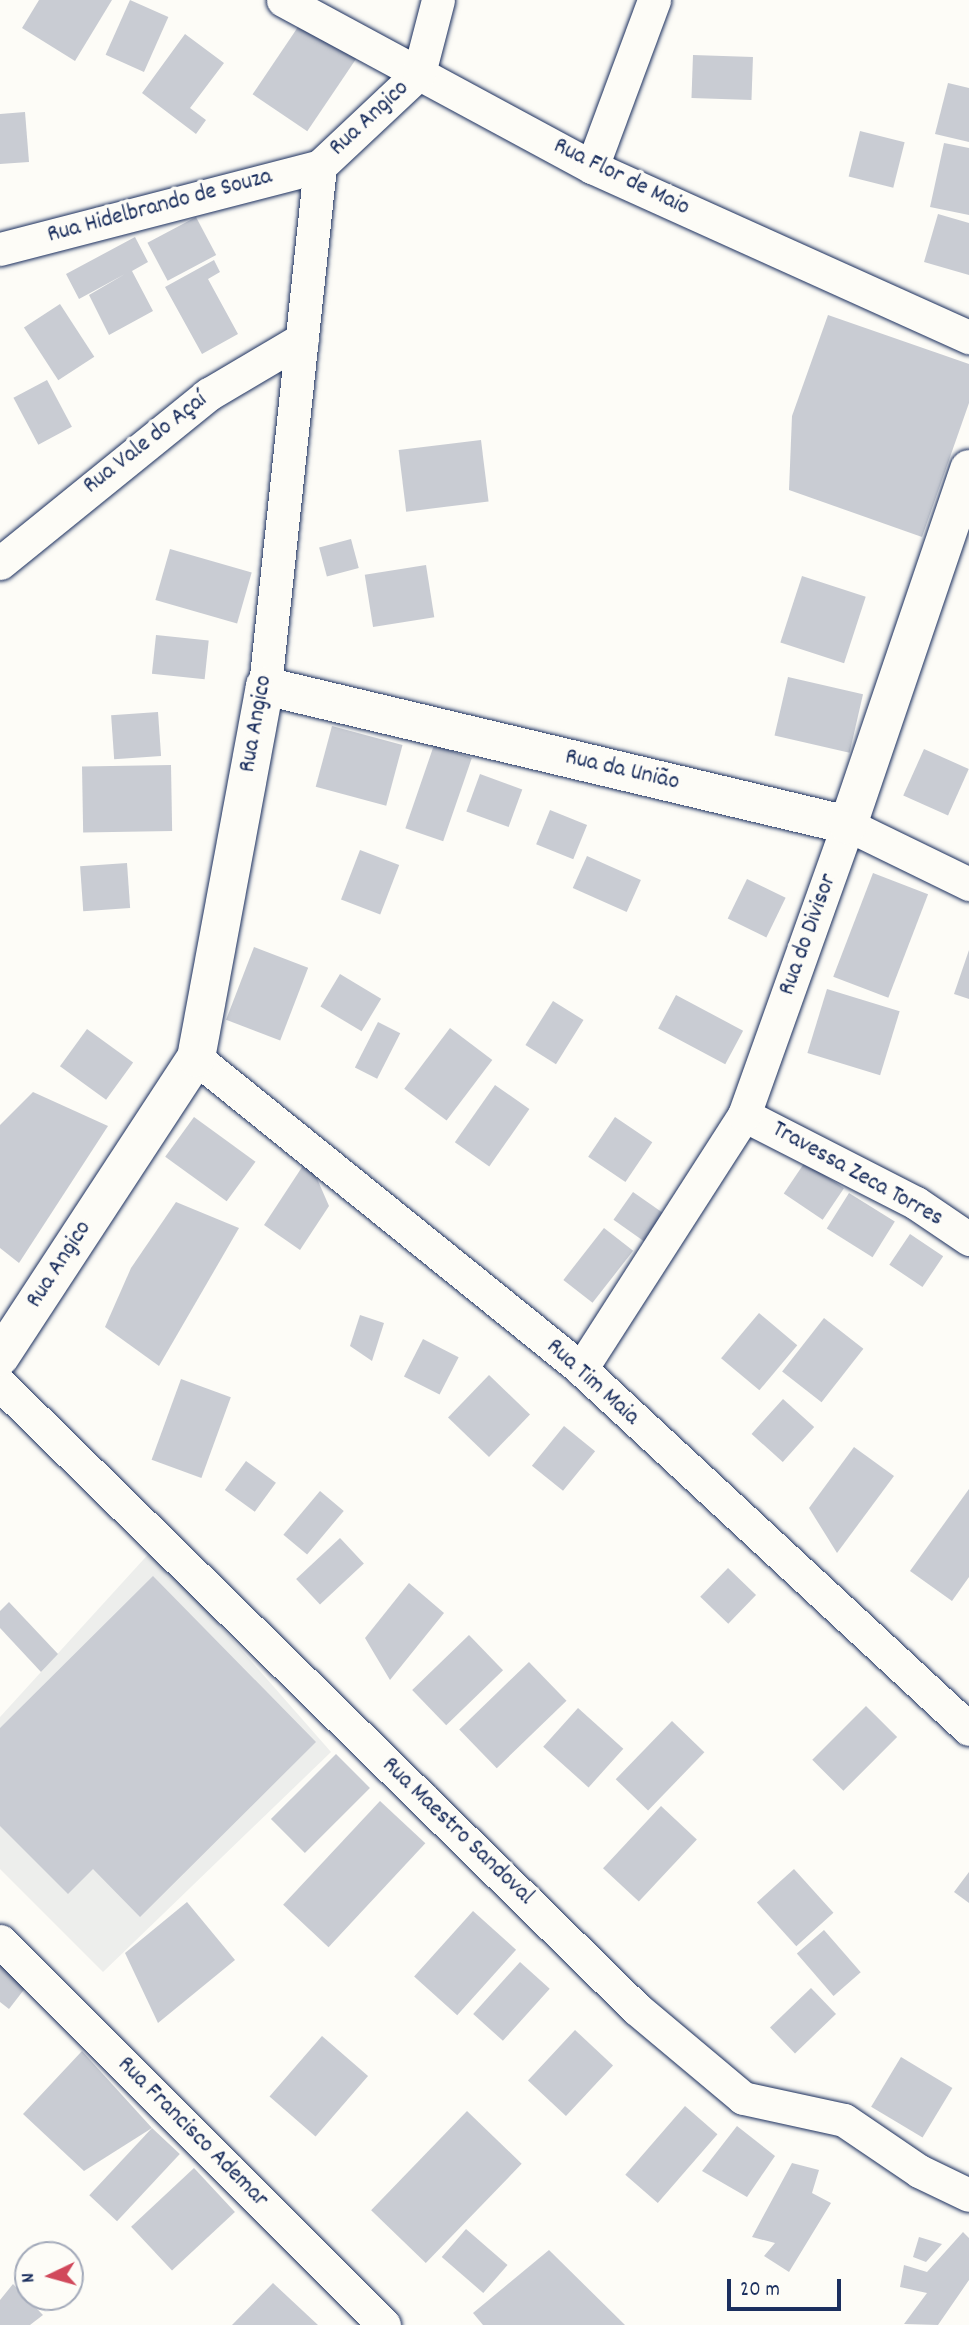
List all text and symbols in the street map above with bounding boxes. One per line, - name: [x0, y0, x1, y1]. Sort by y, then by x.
- street label: Rua Angico: [324, 75, 416, 163]
- street label: Rua Flor de Maio: [548, 133, 694, 223]
- street label: Rua Hidelbrando de Souza: [45, 163, 275, 251]
- street label: Rua Vale do Açaí: [78, 387, 214, 501]
- street label: Rua Angico: [234, 673, 280, 775]
- street label: Rua da União: [562, 744, 682, 798]
- street label: Rua do Divisor: [774, 870, 844, 1000]
- street label: Travessa Zeca Torres: [766, 1116, 948, 1234]
- street label: Rua Angico: [21, 1216, 99, 1314]
- street label: Rua Tim Maia: [539, 1334, 645, 1432]
- street label: Rua Maestro Sandoval: [375, 1752, 539, 1912]
- street label: Rua Francisco Ademar: [110, 2051, 274, 2215]
- north arrow: [14, 2241, 84, 2311]
- scale bar: [731, 2266, 845, 2310]
- text: N: [16, 2272, 43, 2284]
- text: 20 m: [740, 2276, 780, 2306]

